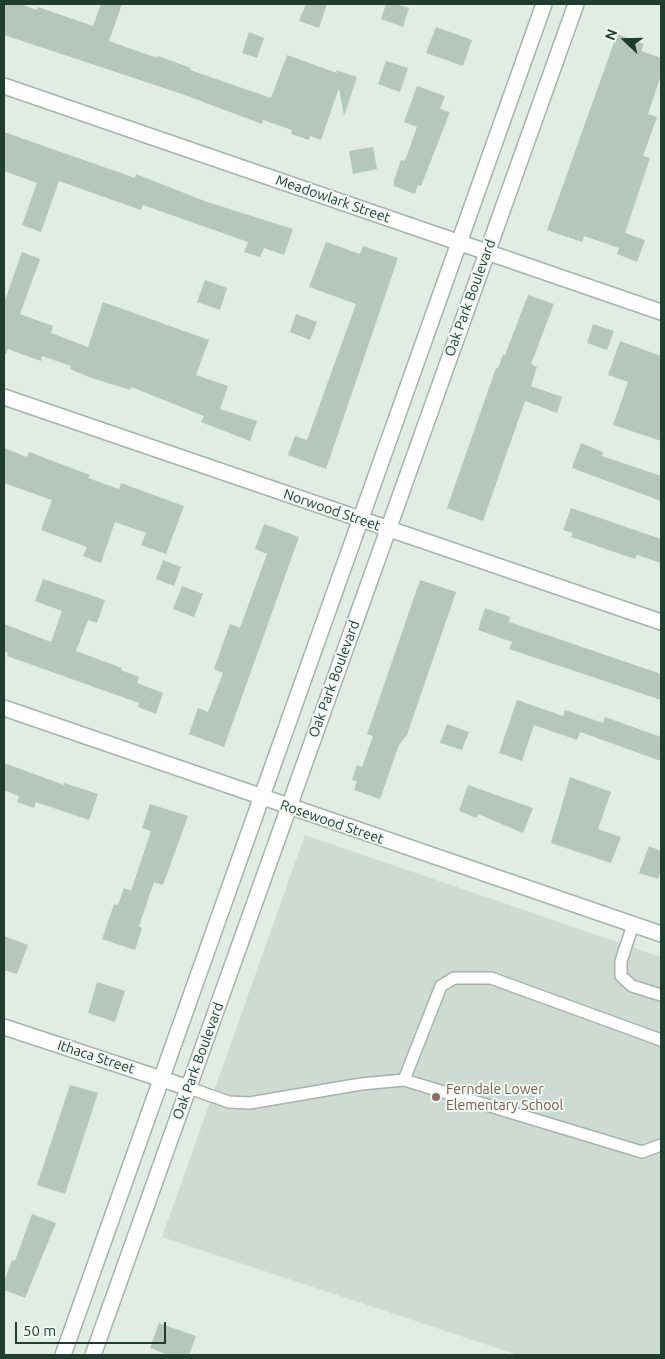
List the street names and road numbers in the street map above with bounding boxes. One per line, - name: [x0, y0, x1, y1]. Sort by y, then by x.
- street label: Meadowlark Street: [274, 172, 392, 226]
- street label: Oak Park Boulevard: [441, 237, 499, 359]
- street label: Norwood Street: [281, 486, 383, 534]
- street label: Oak Park Boulevard: [305, 618, 363, 740]
- street label: Rosewood Street: [278, 796, 386, 848]
- street label: Oak Park Boulevard: [169, 1000, 227, 1122]
- street label: Ithaca Street: [55, 1037, 137, 1077]

